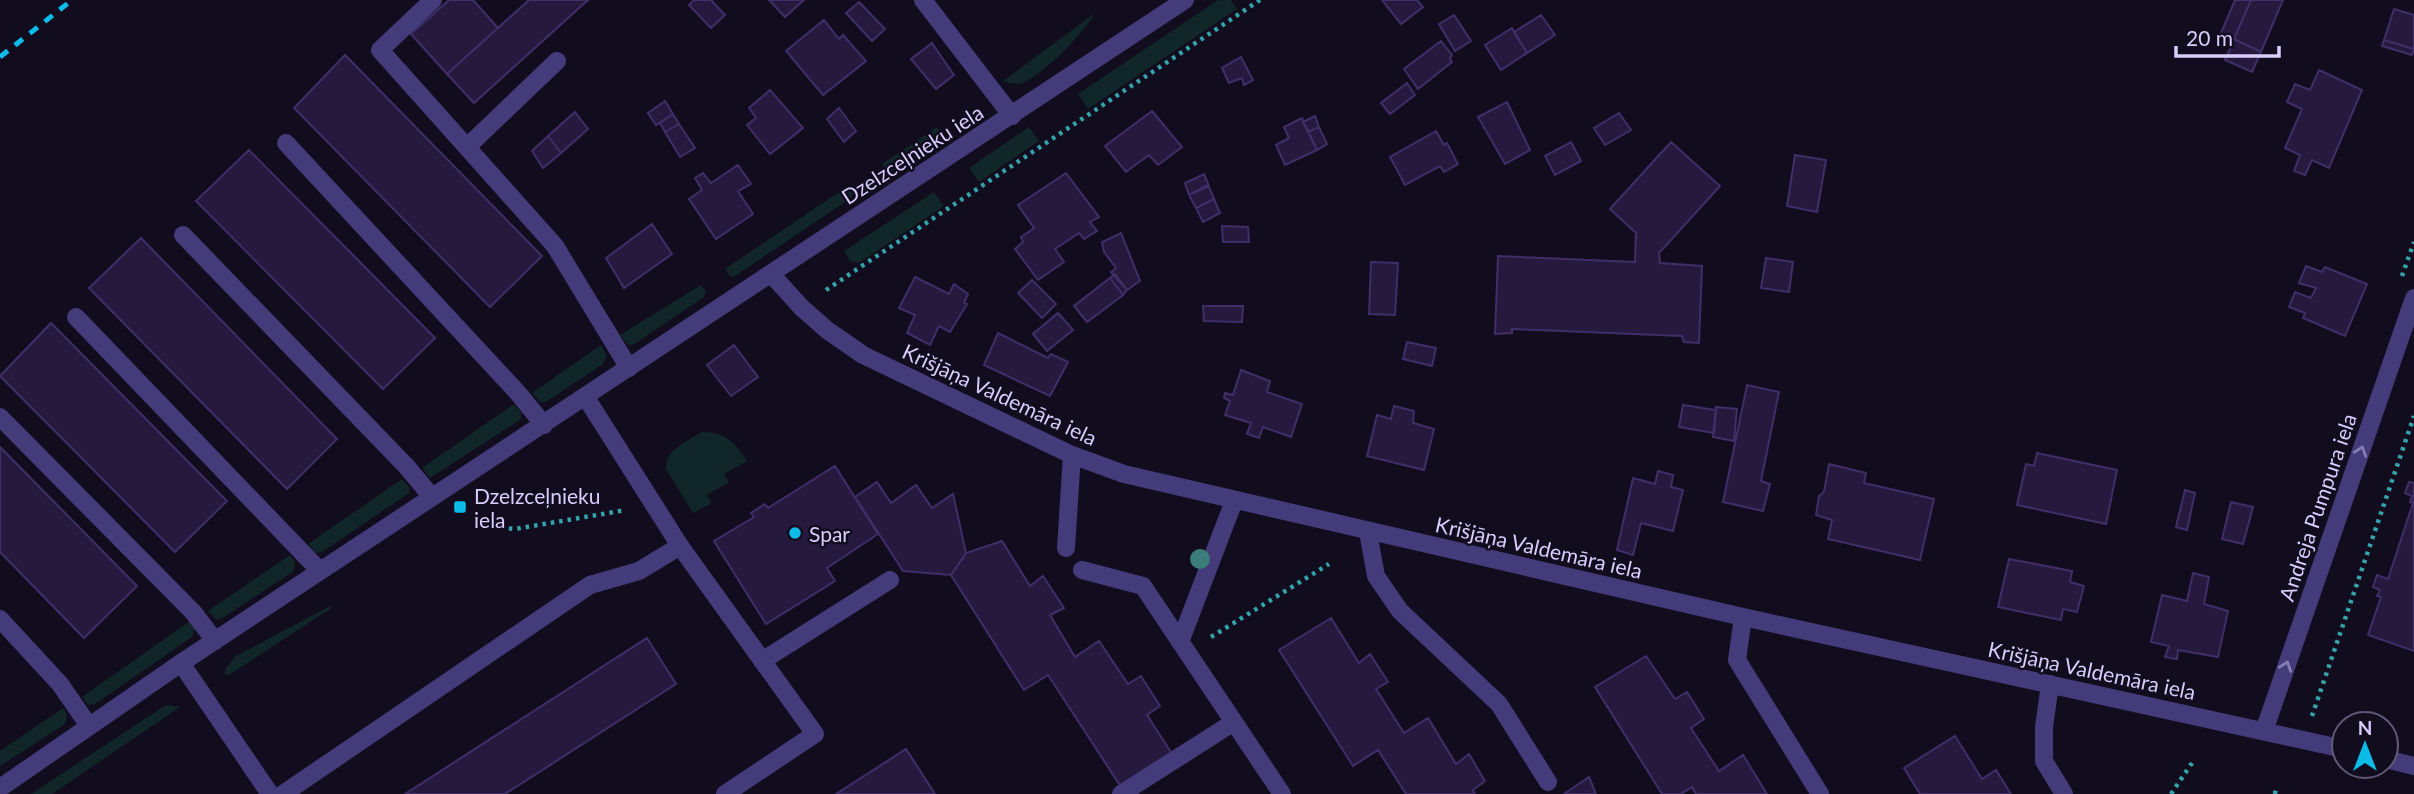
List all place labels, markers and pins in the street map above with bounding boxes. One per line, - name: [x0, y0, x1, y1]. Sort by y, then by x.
- place label: Dzelzceļnieku iela: [474, 483, 600, 532]
- marker: Dzelzceļnieku iela: [452, 499, 468, 515]
- place label: Spar: [809, 521, 850, 546]
- marker: Spar: [787, 525, 803, 541]

